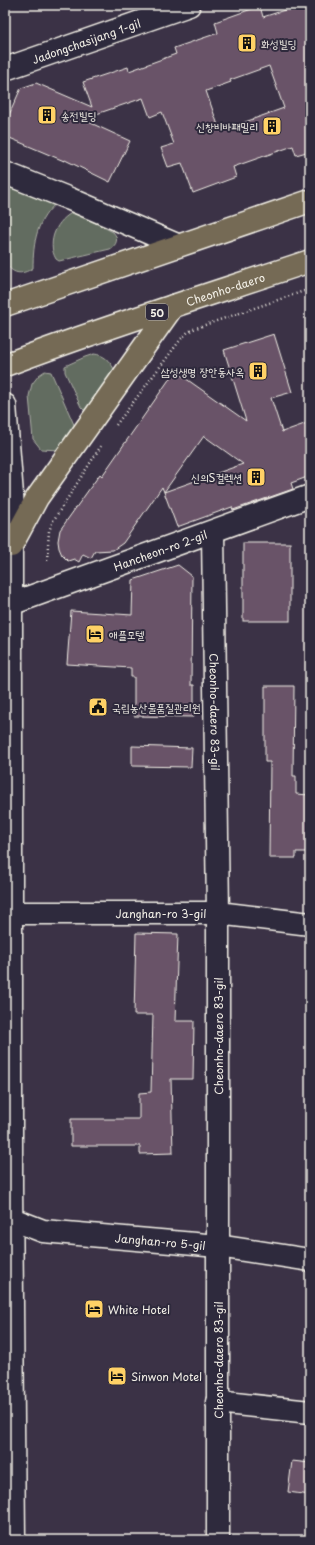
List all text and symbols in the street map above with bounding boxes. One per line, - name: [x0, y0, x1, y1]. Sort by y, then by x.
- street label: Jadongchasijang 1-gil: [30, 14, 143, 68]
- building icon: 화성빌딩: [236, 32, 258, 54]
- place label: 화성빌딩: [261, 35, 296, 52]
- building icon: 송전빌딩: [36, 104, 58, 126]
- place label: 송전빌딩: [61, 107, 96, 124]
- building icon: 신창비바패밀리: [261, 115, 283, 137]
- place label: 신창비바패밀리: [196, 118, 258, 135]
- street label: Cheonho-daero: [184, 268, 267, 310]
- road number: 50: [146, 304, 168, 320]
- building icon: 삼성생명 장안동사옥: [247, 360, 269, 382]
- place label: 삼성생명 장안동사옥: [161, 363, 244, 380]
- building icon: 신의S컬렉션: [245, 466, 267, 488]
- place label: 신의S컬렉션: [191, 469, 242, 486]
- street label: Hancheon-ro 2-gil: [111, 525, 209, 575]
- hotel icon: 애플모텔: [84, 623, 106, 645]
- place label: 애플모텔: [109, 626, 145, 643]
- street label: Cheonho-daero 83-gil: [206, 653, 225, 771]
- public building icon: 국립농산물품질관리원: [87, 696, 109, 718]
- place label: 국립농산물품질관리원: [112, 699, 201, 716]
- street label: Janghan-ro 3-gil: [116, 905, 206, 922]
- street label: Cheonho-daero 83-gil: [210, 977, 227, 1095]
- street label: Janghan-ro 5-gil: [114, 1229, 206, 1253]
- hotel icon: White Hotel: [83, 1298, 105, 1320]
- place label: White Hotel: [108, 1301, 170, 1318]
- street label: Cheonho-daero 83-gil: [210, 1301, 227, 1419]
- hotel icon: Sinwon Motel: [106, 1365, 128, 1387]
- place label: Sinwon Motel: [131, 1368, 202, 1385]

